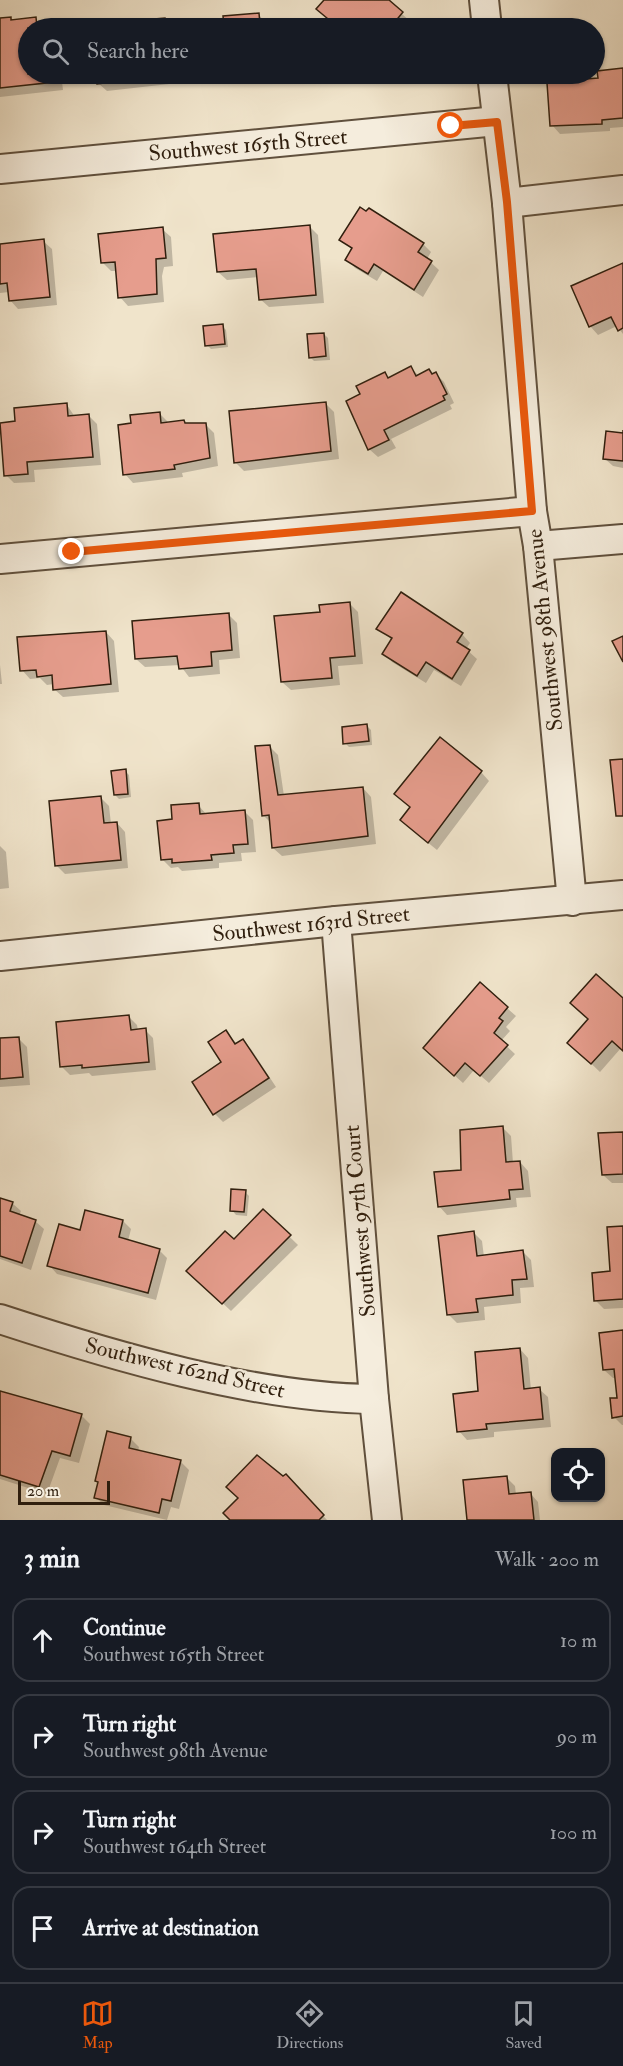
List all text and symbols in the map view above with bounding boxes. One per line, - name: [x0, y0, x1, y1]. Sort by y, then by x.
- search box: [18, 18, 605, 84]
- icon: search: [39, 35, 72, 68]
- text: Search here: [87, 37, 189, 65]
- route start: [437, 112, 463, 138]
- street label: Southwest 165th Street: [148, 122, 348, 168]
- street label: Southwest 98th Avenue: [520, 528, 570, 732]
- route end: [58, 538, 84, 564]
- street label: Southwest 163rd Street: [211, 900, 411, 948]
- street label: Southwest 97th Court: [338, 1124, 382, 1318]
- street label: Southwest 162nd Street: [82, 1331, 288, 1405]
- map controls: [551, 1448, 605, 1502]
- button: locate: [551, 1448, 605, 1502]
- scale bar: [18, 1478, 110, 1506]
- text: 20 m: [27, 1481, 59, 1501]
- text: 3 min: [24, 1543, 80, 1575]
- text: Walk · 200 m: [495, 1547, 599, 1572]
- text: Continue: [83, 1614, 166, 1642]
- icon: ahead: [26, 1624, 59, 1657]
- text: 10 m: [560, 1628, 597, 1653]
- text: Southwest 165th Street: [83, 1642, 264, 1667]
- text: Turn right: [83, 1710, 176, 1738]
- icon: right: [26, 1720, 59, 1753]
- text: 90 m: [557, 1724, 597, 1749]
- text: Southwest 98th Avenue: [83, 1738, 268, 1763]
- text: Turn right: [83, 1806, 176, 1834]
- icon: right: [26, 1816, 59, 1849]
- text: 100 m: [550, 1820, 597, 1845]
- text: Southwest 164th Street: [83, 1834, 266, 1859]
- icon: arrive: [26, 1912, 59, 1945]
- text: Arrive at destination: [83, 1914, 259, 1942]
- tab: Map: [81, 1997, 114, 2053]
- tab: Directions: [276, 1997, 343, 2053]
- tab: Saved: [505, 1997, 542, 2053]

